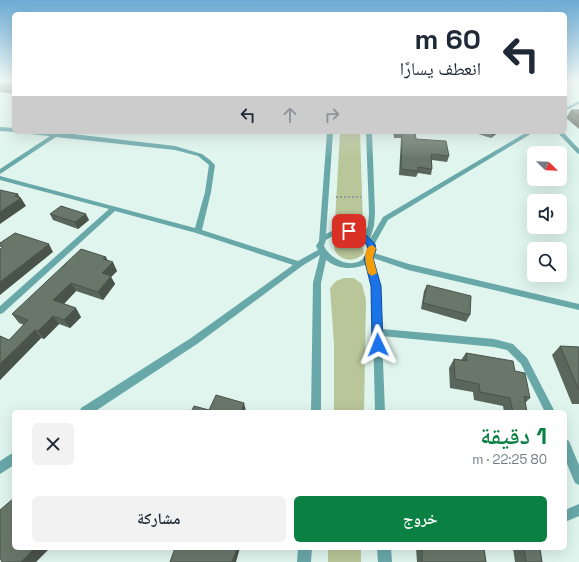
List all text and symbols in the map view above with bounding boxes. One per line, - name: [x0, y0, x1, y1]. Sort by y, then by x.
- text: 60 m: [415, 21, 481, 57]
- icon: left: [495, 28, 547, 80]
- text: انعطف يسارًا: [400, 57, 481, 80]
- icon: left: [237, 104, 259, 126]
- icon: ahead: [279, 104, 301, 126]
- icon: right: [321, 104, 343, 126]
- north arrow: [527, 146, 567, 186]
- map controls: [527, 146, 567, 282]
- button: sound: [527, 194, 567, 234]
- pin: [332, 214, 366, 248]
- icon: arrive: [338, 220, 360, 242]
- button: search: [527, 242, 567, 282]
- position arrow: [357, 324, 399, 366]
- text: 1 دقيقة: [480, 420, 547, 451]
- button: close: [32, 423, 74, 465]
- text: 80 m · 22:25: [472, 451, 547, 468]
- button: مشاركة: [32, 496, 286, 542]
- button: خروج: [294, 496, 547, 542]

